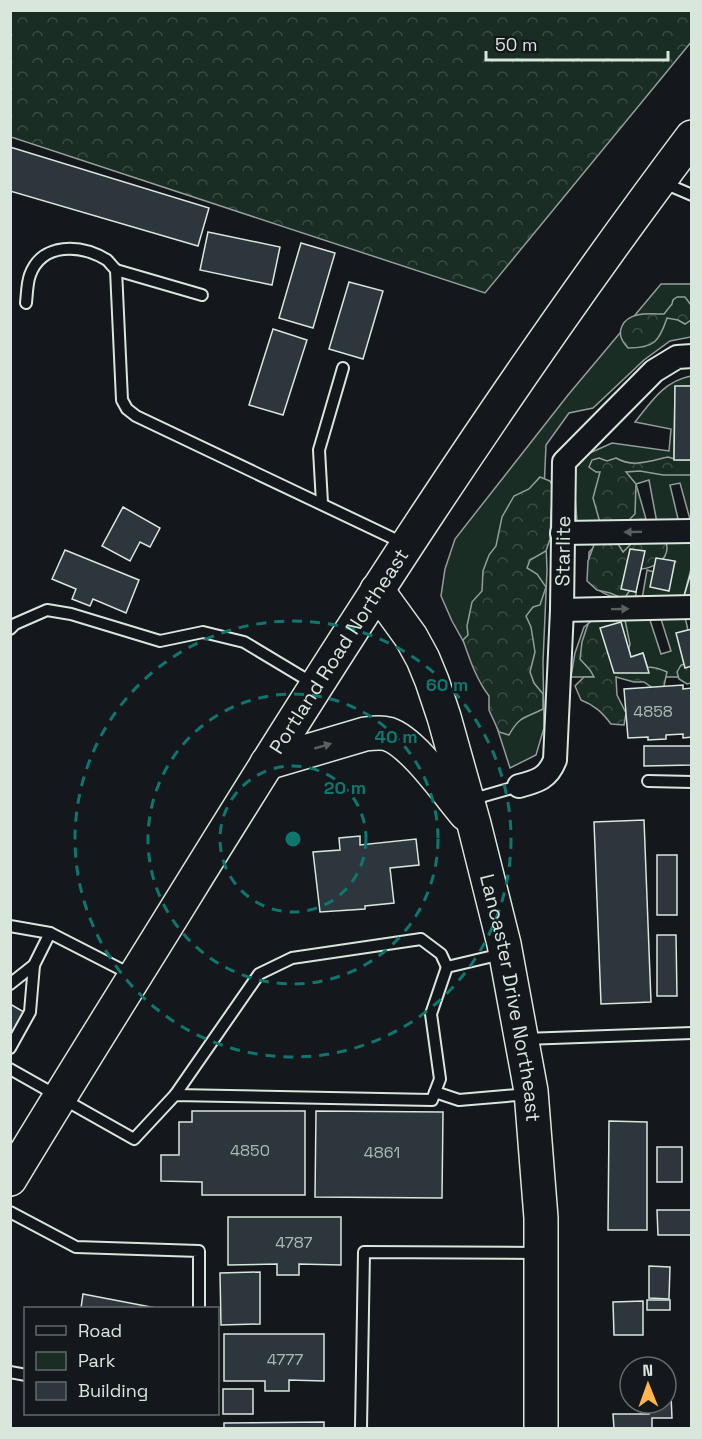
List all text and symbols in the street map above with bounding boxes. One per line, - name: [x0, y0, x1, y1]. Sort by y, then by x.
- scale bar: [486, 24, 668, 62]
- text: 50 m: [495, 33, 537, 56]
- street label: Starlite: [549, 515, 576, 587]
- one-way arrow: [624, 527, 643, 537]
- street label: Portland Road Northeast: [263, 543, 414, 759]
- one-way arrow: [611, 604, 630, 613]
- text: 60 m: [426, 673, 468, 696]
- house number: 4858: [633, 701, 673, 722]
- text: 40 m: [374, 725, 418, 748]
- one-way arrow: [314, 741, 332, 750]
- text: 20 m: [324, 776, 366, 799]
- centre of rings: [283, 829, 303, 849]
- street label: Lancaster Drive Northeast: [474, 871, 546, 1123]
- house number: 4850: [230, 1140, 270, 1161]
- house number: 4861: [364, 1142, 400, 1163]
- house number: 4787: [275, 1232, 313, 1253]
- legend: [24, 1307, 219, 1415]
- text: Road: [78, 1319, 122, 1342]
- text: Park: [78, 1349, 116, 1372]
- house number: 4777: [267, 1349, 303, 1370]
- north arrow: [618, 1355, 678, 1415]
- text: N: [642, 1360, 653, 1381]
- text: Building: [78, 1379, 148, 1402]

